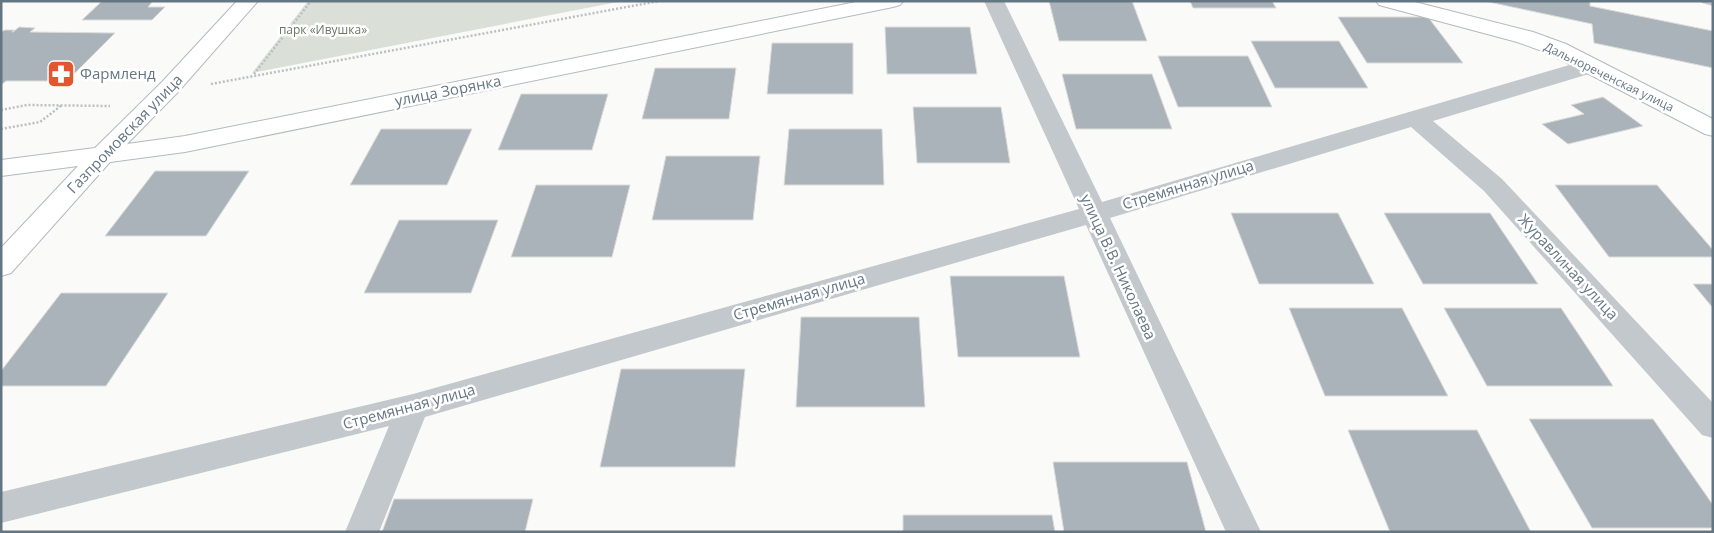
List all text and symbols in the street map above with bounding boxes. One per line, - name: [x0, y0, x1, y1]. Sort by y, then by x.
- park label: парк «Ивушка»: [279, 21, 367, 38]
- street label: Дальнореченская улица: [1541, 38, 1677, 115]
- pharmacy icon: Фармленд: [46, 59, 76, 89]
- place label: Фармленд: [80, 63, 156, 83]
- street label: Газпромовская улица: [62, 69, 186, 197]
- street label: улица Зорянка: [393, 70, 503, 110]
- street label: Стремянная улица: [1120, 155, 1256, 214]
- street label: улица В.В. Николаева: [1076, 191, 1161, 342]
- street label: Журавлиная улица: [1514, 209, 1623, 324]
- street label: Стремянная улица: [730, 268, 867, 324]
- street label: Стремянная улица: [340, 379, 477, 433]

